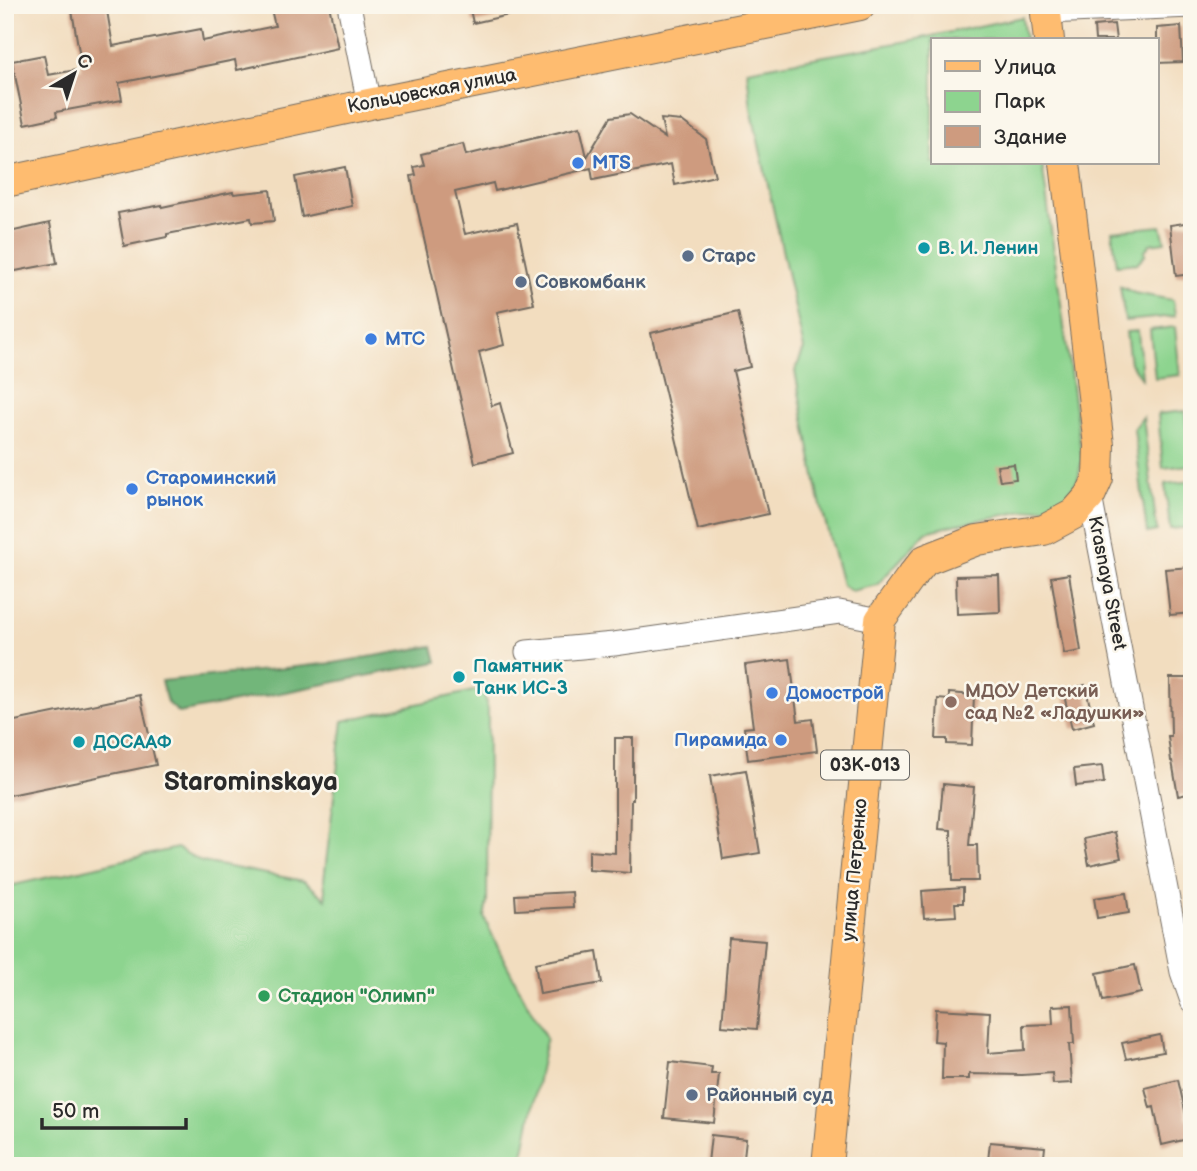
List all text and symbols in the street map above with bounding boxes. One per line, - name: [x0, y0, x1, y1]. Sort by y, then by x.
- north arrow: [38, 38, 108, 108]
- legend: [931, 38, 1158, 164]
- text: С: [71, 49, 96, 75]
- text: Улица: [994, 55, 1057, 80]
- street label: Кольцовская улица: [345, 63, 519, 119]
- text: Парк: [994, 89, 1045, 114]
- text: Здание: [994, 125, 1067, 150]
- place label: MTS: [592, 152, 631, 175]
- marker: MTS: [570, 155, 586, 171]
- place label: В. И. Ленин: [938, 237, 1038, 260]
- marker: В. И. Ленин: [916, 240, 932, 256]
- place label: Старс: [702, 245, 756, 268]
- marker: Старс: [680, 248, 696, 264]
- place label: Совкомбанк: [535, 271, 646, 294]
- marker: Совкомбанк: [513, 274, 529, 290]
- place label: МТС: [385, 328, 425, 351]
- marker: МТС: [363, 331, 379, 347]
- place label: Староминский рынок: [146, 467, 277, 512]
- marker: Староминский рынок: [124, 481, 140, 497]
- street label: Krasnaya Street: [1083, 514, 1131, 652]
- place label: Памятник Танк ИС-3: [473, 655, 568, 700]
- marker: Памятник Танк ИС-3: [451, 669, 467, 685]
- place label: МДОУ Детский сад №2 «Ладушки»: [965, 680, 1145, 725]
- place label: Домострой: [786, 682, 884, 705]
- marker: Домострой: [764, 685, 780, 701]
- marker: МДОУ Детский сад №2 «Ладушки»: [943, 694, 959, 710]
- place label: Пирамида: [674, 729, 768, 752]
- place label: ДОСААФ: [93, 731, 172, 754]
- marker: Пирамида: [773, 732, 789, 748]
- marker: ДОСААФ: [71, 734, 87, 750]
- road number: 03К-013: [821, 750, 909, 780]
- district label: Starominskaya: [164, 767, 338, 798]
- street label: улица Петренко: [837, 798, 873, 942]
- place label: Стадион "Олимп": [278, 985, 435, 1008]
- marker: Стадион "Олимп": [256, 988, 272, 1004]
- place label: Районный суд: [706, 1084, 833, 1107]
- scale bar: [42, 1087, 186, 1131]
- marker: Районный суд: [684, 1087, 700, 1103]
- text: 50 m: [52, 1099, 99, 1124]

